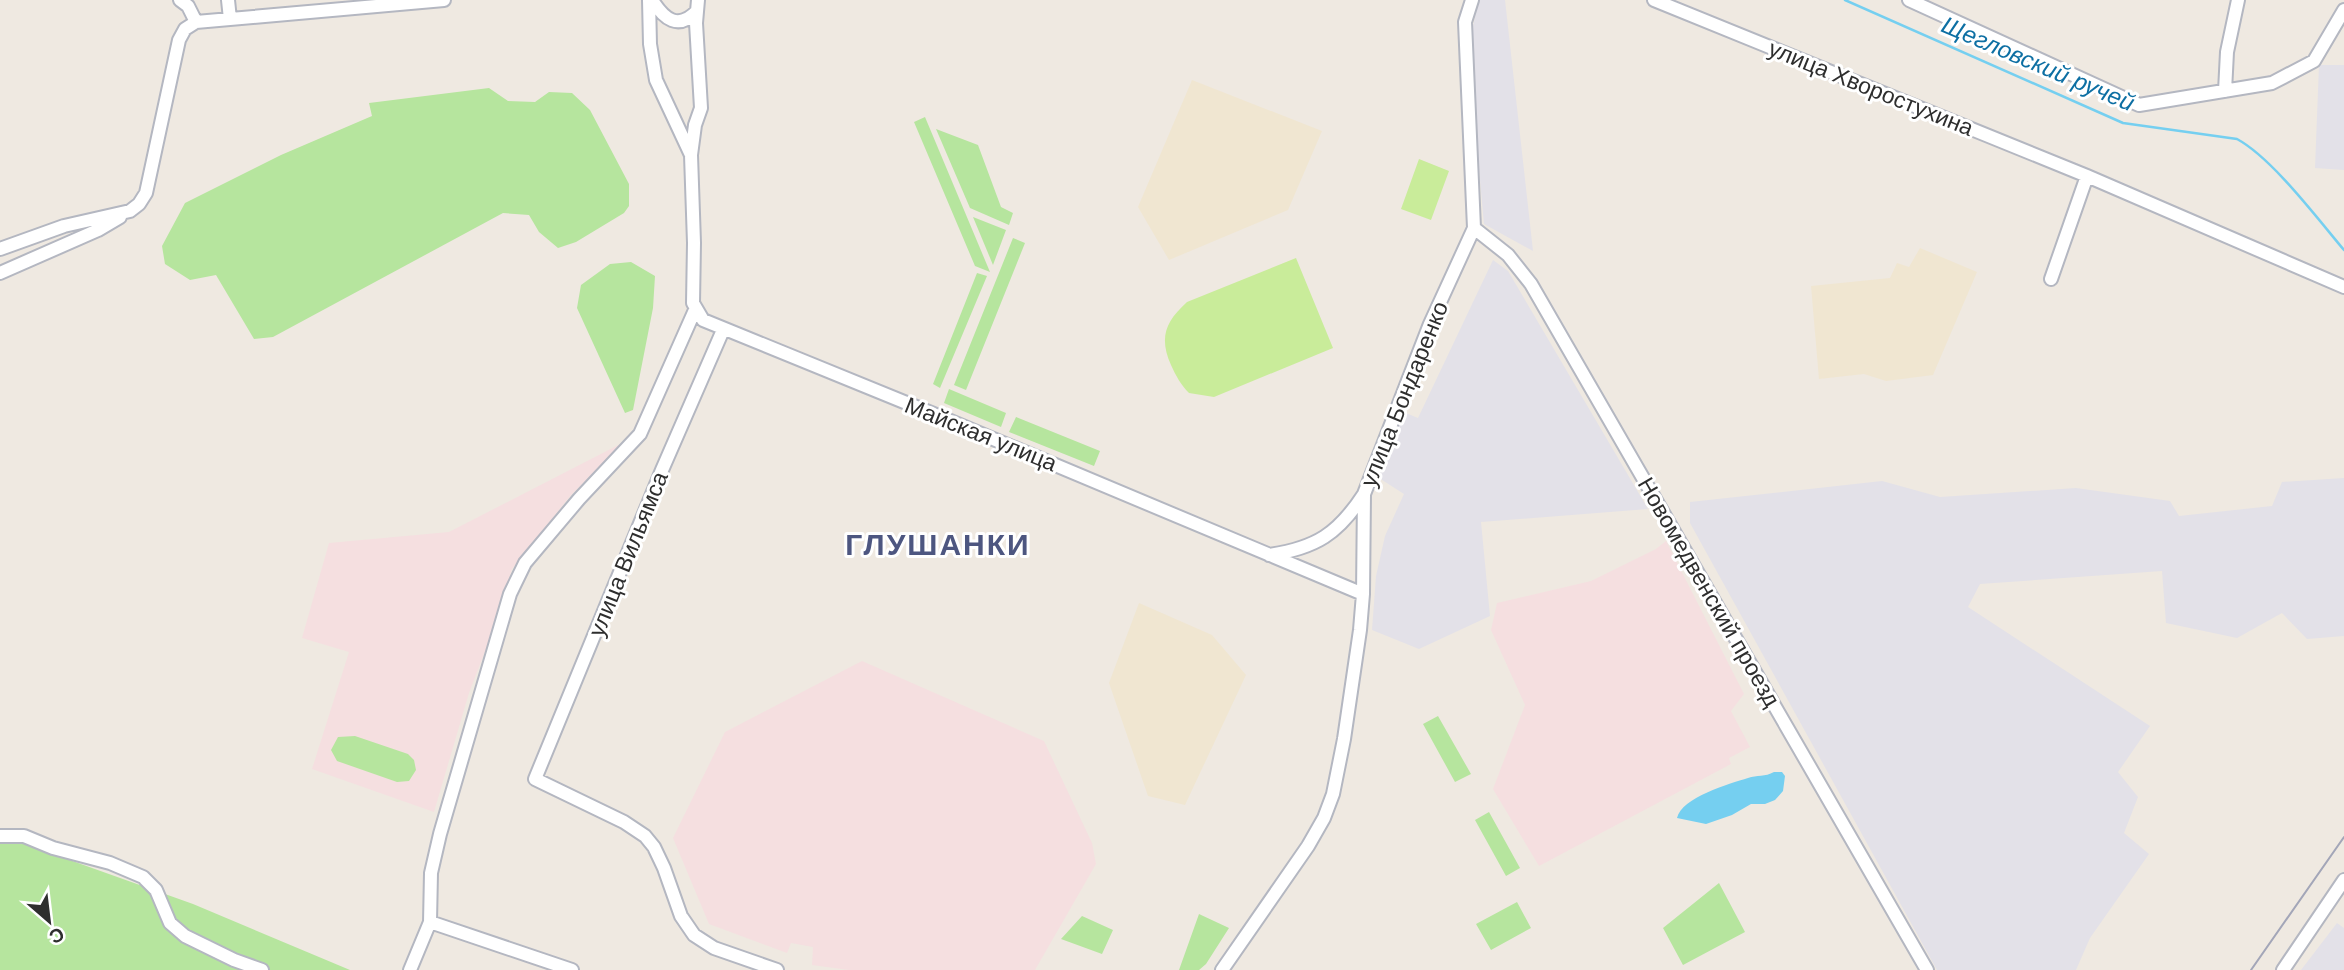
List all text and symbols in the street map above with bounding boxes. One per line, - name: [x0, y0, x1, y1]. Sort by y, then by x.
- water label: Щегловский ручей: [1937, 9, 2139, 118]
- street label: улица Хворостухина: [1764, 33, 1978, 143]
- street label: улица Бондаренко: [1353, 297, 1455, 491]
- street label: Майская улица: [900, 390, 1062, 478]
- street label: улица Вильямса: [581, 467, 675, 641]
- street label: Новомедвенский проезд: [1631, 472, 1787, 713]
- district label: ГЛУШАНКИ: [845, 525, 1031, 564]
- north arrow: [14, 886, 84, 956]
- text: С: [45, 921, 69, 950]

